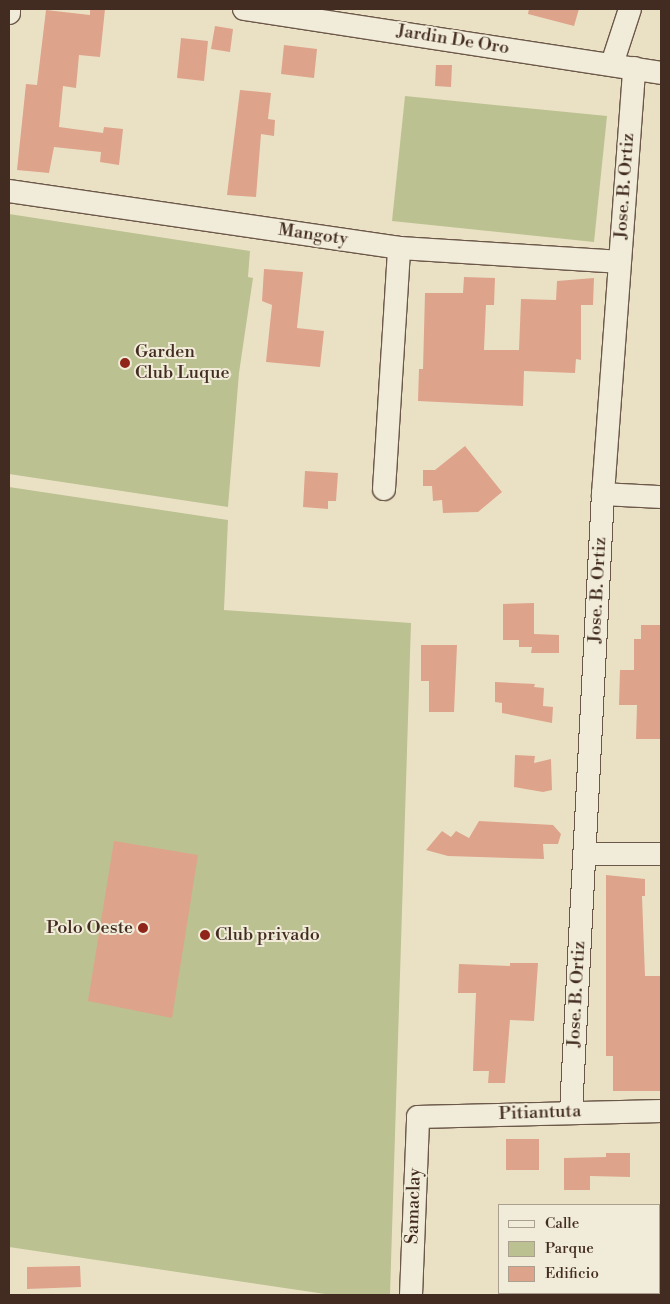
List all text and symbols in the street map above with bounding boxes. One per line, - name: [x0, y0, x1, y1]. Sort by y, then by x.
- street label: Jardin De Oro: [395, 20, 511, 60]
- street label: Jose. B. Ortiz: [611, 132, 639, 240]
- street label: Mangoty: [277, 219, 349, 251]
- place label: Garden Club Luque: [135, 342, 230, 384]
- marker: Garden Club Luque: [119, 357, 131, 369]
- street label: Jose. B. Ortiz: [584, 536, 612, 644]
- place label: Polo Oeste: [46, 917, 133, 939]
- marker: Polo Oeste: [137, 922, 149, 934]
- place label: Club privado: [215, 924, 320, 946]
- marker: Club privado: [199, 929, 211, 941]
- street label: Jose. B. Ortiz: [563, 940, 591, 1048]
- street label: Pitiantuta: [498, 1101, 582, 1125]
- street label: Samaclay: [402, 1167, 426, 1245]
- legend: [498, 1204, 660, 1294]
- text: Calle: [545, 1214, 579, 1233]
- text: Parque: [545, 1239, 594, 1258]
- text: Edificio: [545, 1264, 599, 1283]

